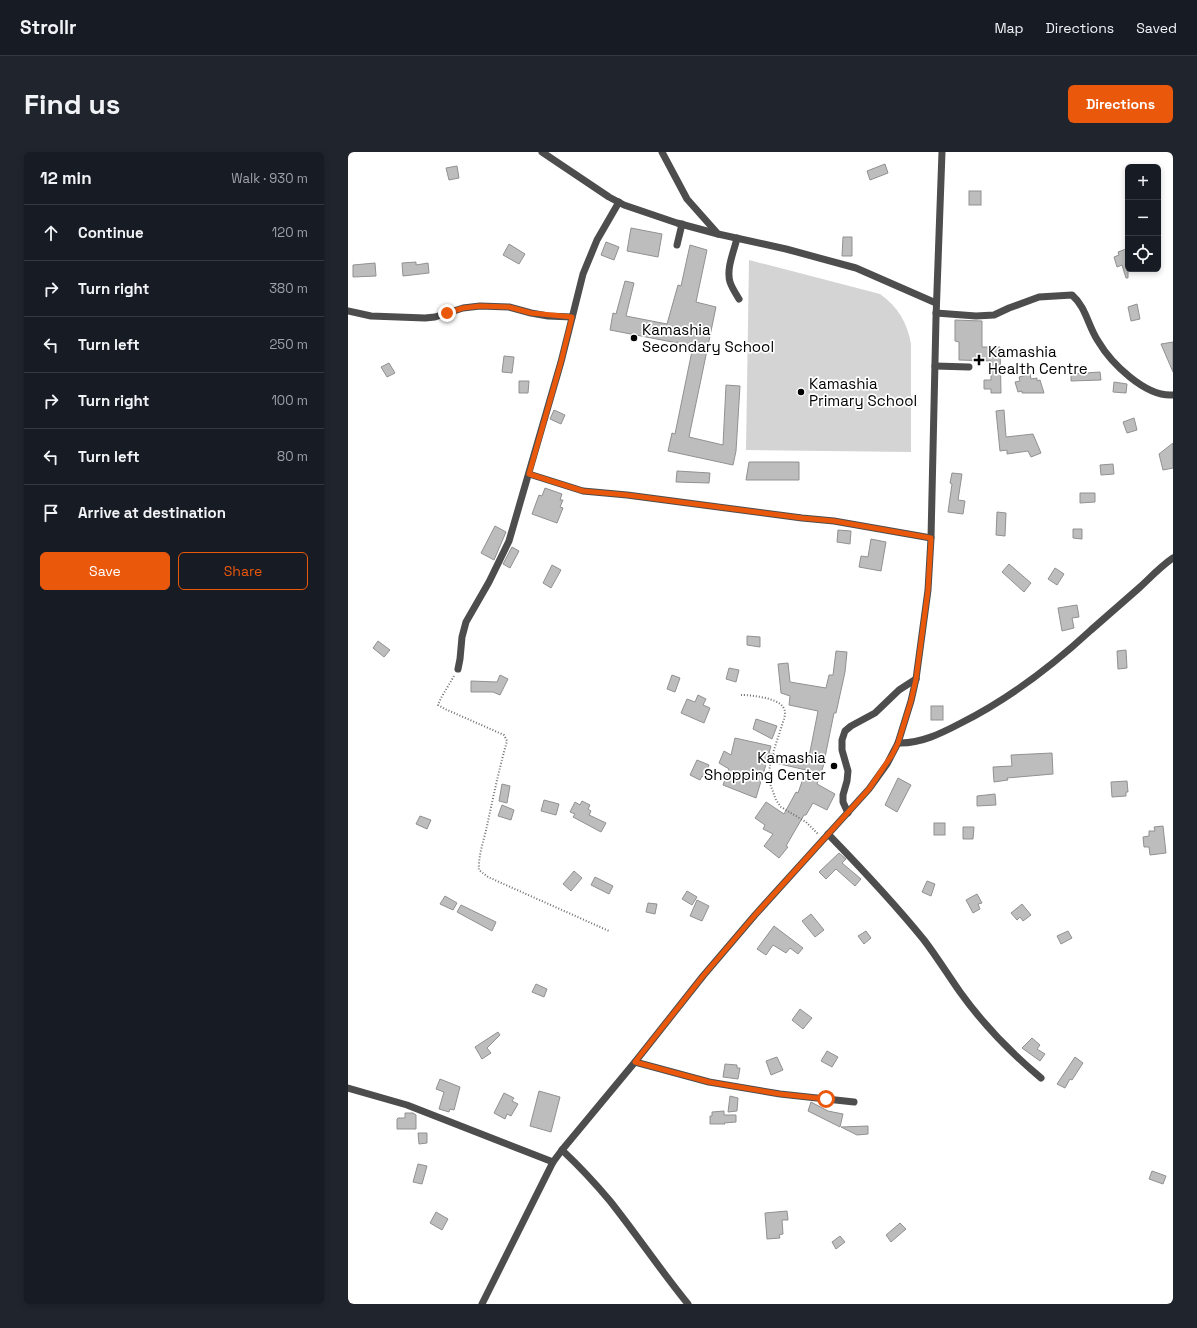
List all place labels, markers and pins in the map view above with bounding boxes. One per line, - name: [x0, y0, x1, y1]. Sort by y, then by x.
- place label: Kamashia Secondary School: [642, 320, 774, 356]
- marker: Kamashia Secondary School: [629, 333, 639, 343]
- place label: Kamashia Health Centre: [988, 342, 1088, 378]
- marker: Kamashia Health Centre: [973, 354, 985, 366]
- place label: Kamashia Primary School: [809, 374, 917, 410]
- marker: Kamashia Primary School: [796, 387, 806, 397]
- place label: Kamashia Shopping Center: [704, 748, 826, 784]
- marker: Kamashia Shopping Center: [829, 761, 839, 771]

